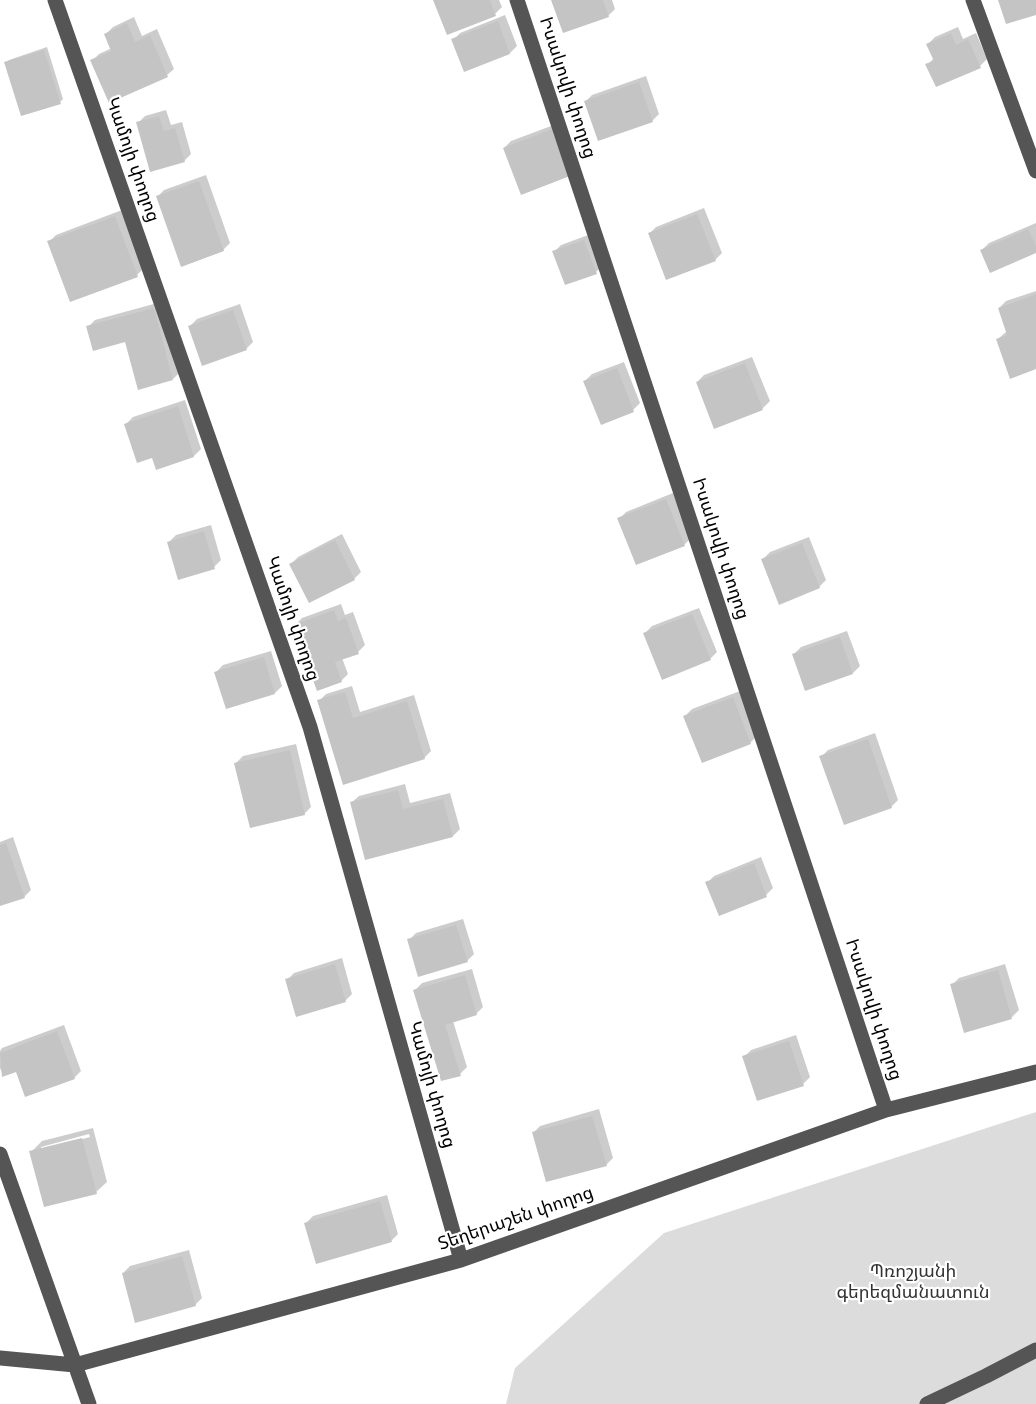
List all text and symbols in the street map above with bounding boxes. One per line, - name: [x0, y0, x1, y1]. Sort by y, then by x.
- street label: Իսակովի փողոց: [534, 15, 600, 161]
- street label: Կամոյի փողոց: [101, 95, 163, 225]
- street label: Իսակովի փողոց: [687, 476, 753, 622]
- street label: Կամոյի փողոց: [261, 554, 323, 684]
- street label: Իսակովի փողոց: [840, 937, 906, 1083]
- street label: Կամոյի փողոց: [403, 1019, 459, 1151]
- street label: Տեղերաշեն փողոց: [435, 1182, 597, 1256]
- park label: Պռոշյանի գերեզմանատուն: [836, 1261, 990, 1304]

